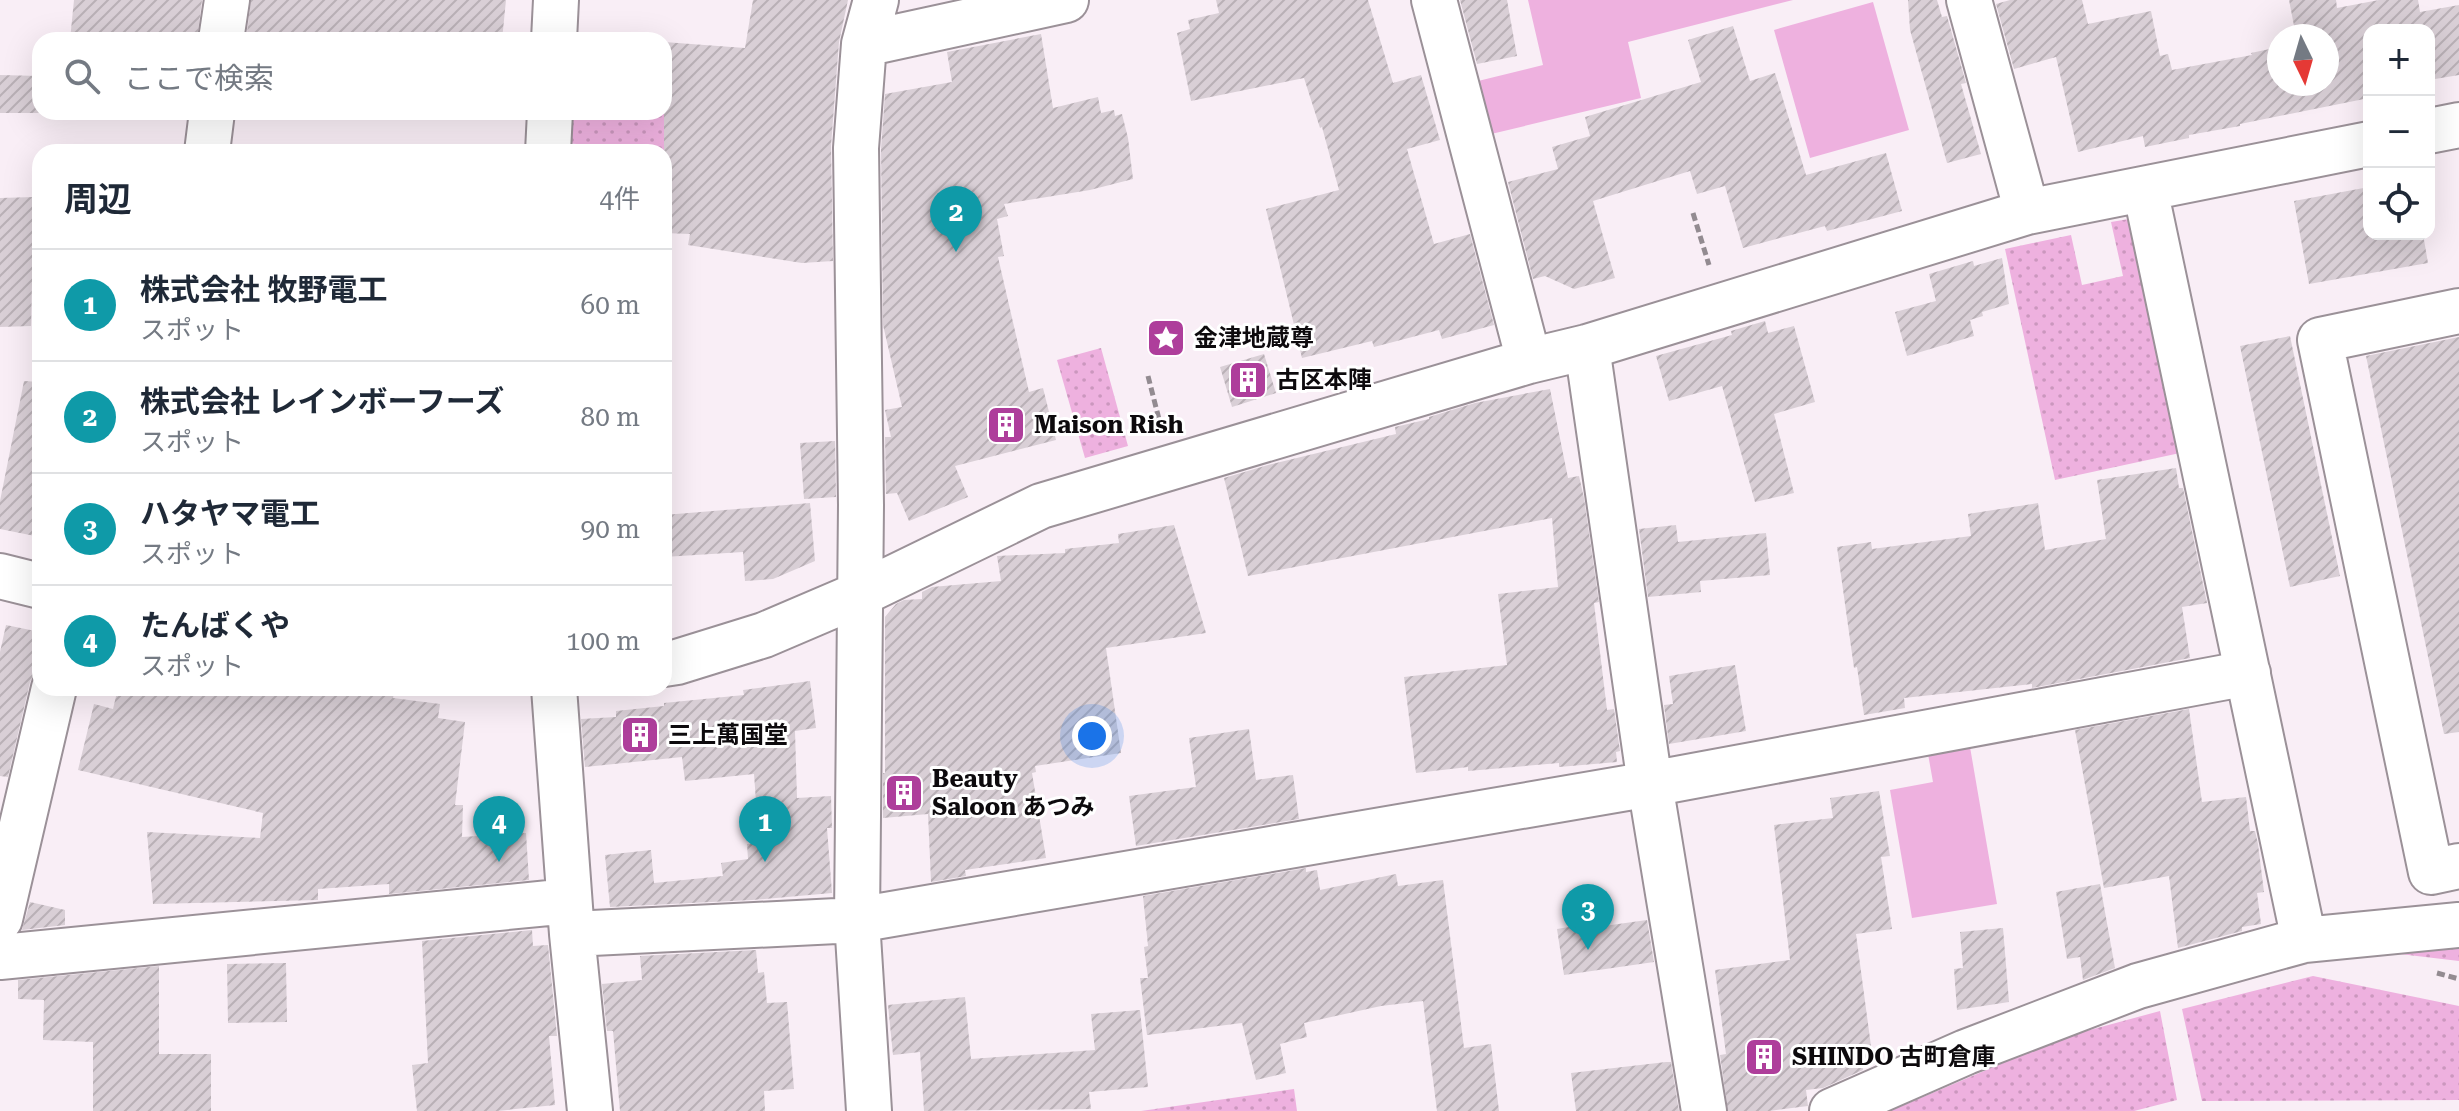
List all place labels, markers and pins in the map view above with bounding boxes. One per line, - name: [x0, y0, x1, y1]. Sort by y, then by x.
- pin: 2: [930, 186, 982, 252]
- place icon: 金津地蔵尊: [1145, 317, 1187, 359]
- place label: 金津地蔵尊: [1194, 324, 1314, 352]
- building icon: 古区本陣: [1227, 359, 1269, 401]
- place label: 古区本陣: [1276, 366, 1372, 394]
- building icon: Maison Rish: [985, 404, 1027, 446]
- place label: Maison Rish: [1034, 411, 1184, 439]
- building icon: 三上萬国堂: [619, 714, 661, 756]
- place label: 三上萬国堂: [668, 721, 788, 749]
- place label: Beauty Saloon あつみ: [932, 765, 1094, 821]
- building icon: Beauty Saloon あつみ: [883, 772, 925, 814]
- pin: 4: [473, 796, 525, 862]
- pin: 1: [739, 796, 791, 862]
- pin: 3: [1562, 884, 1614, 950]
- building icon: SHINDO 古町倉庫: [1743, 1036, 1785, 1078]
- place label: SHINDO 古町倉庫: [1792, 1043, 1996, 1071]

